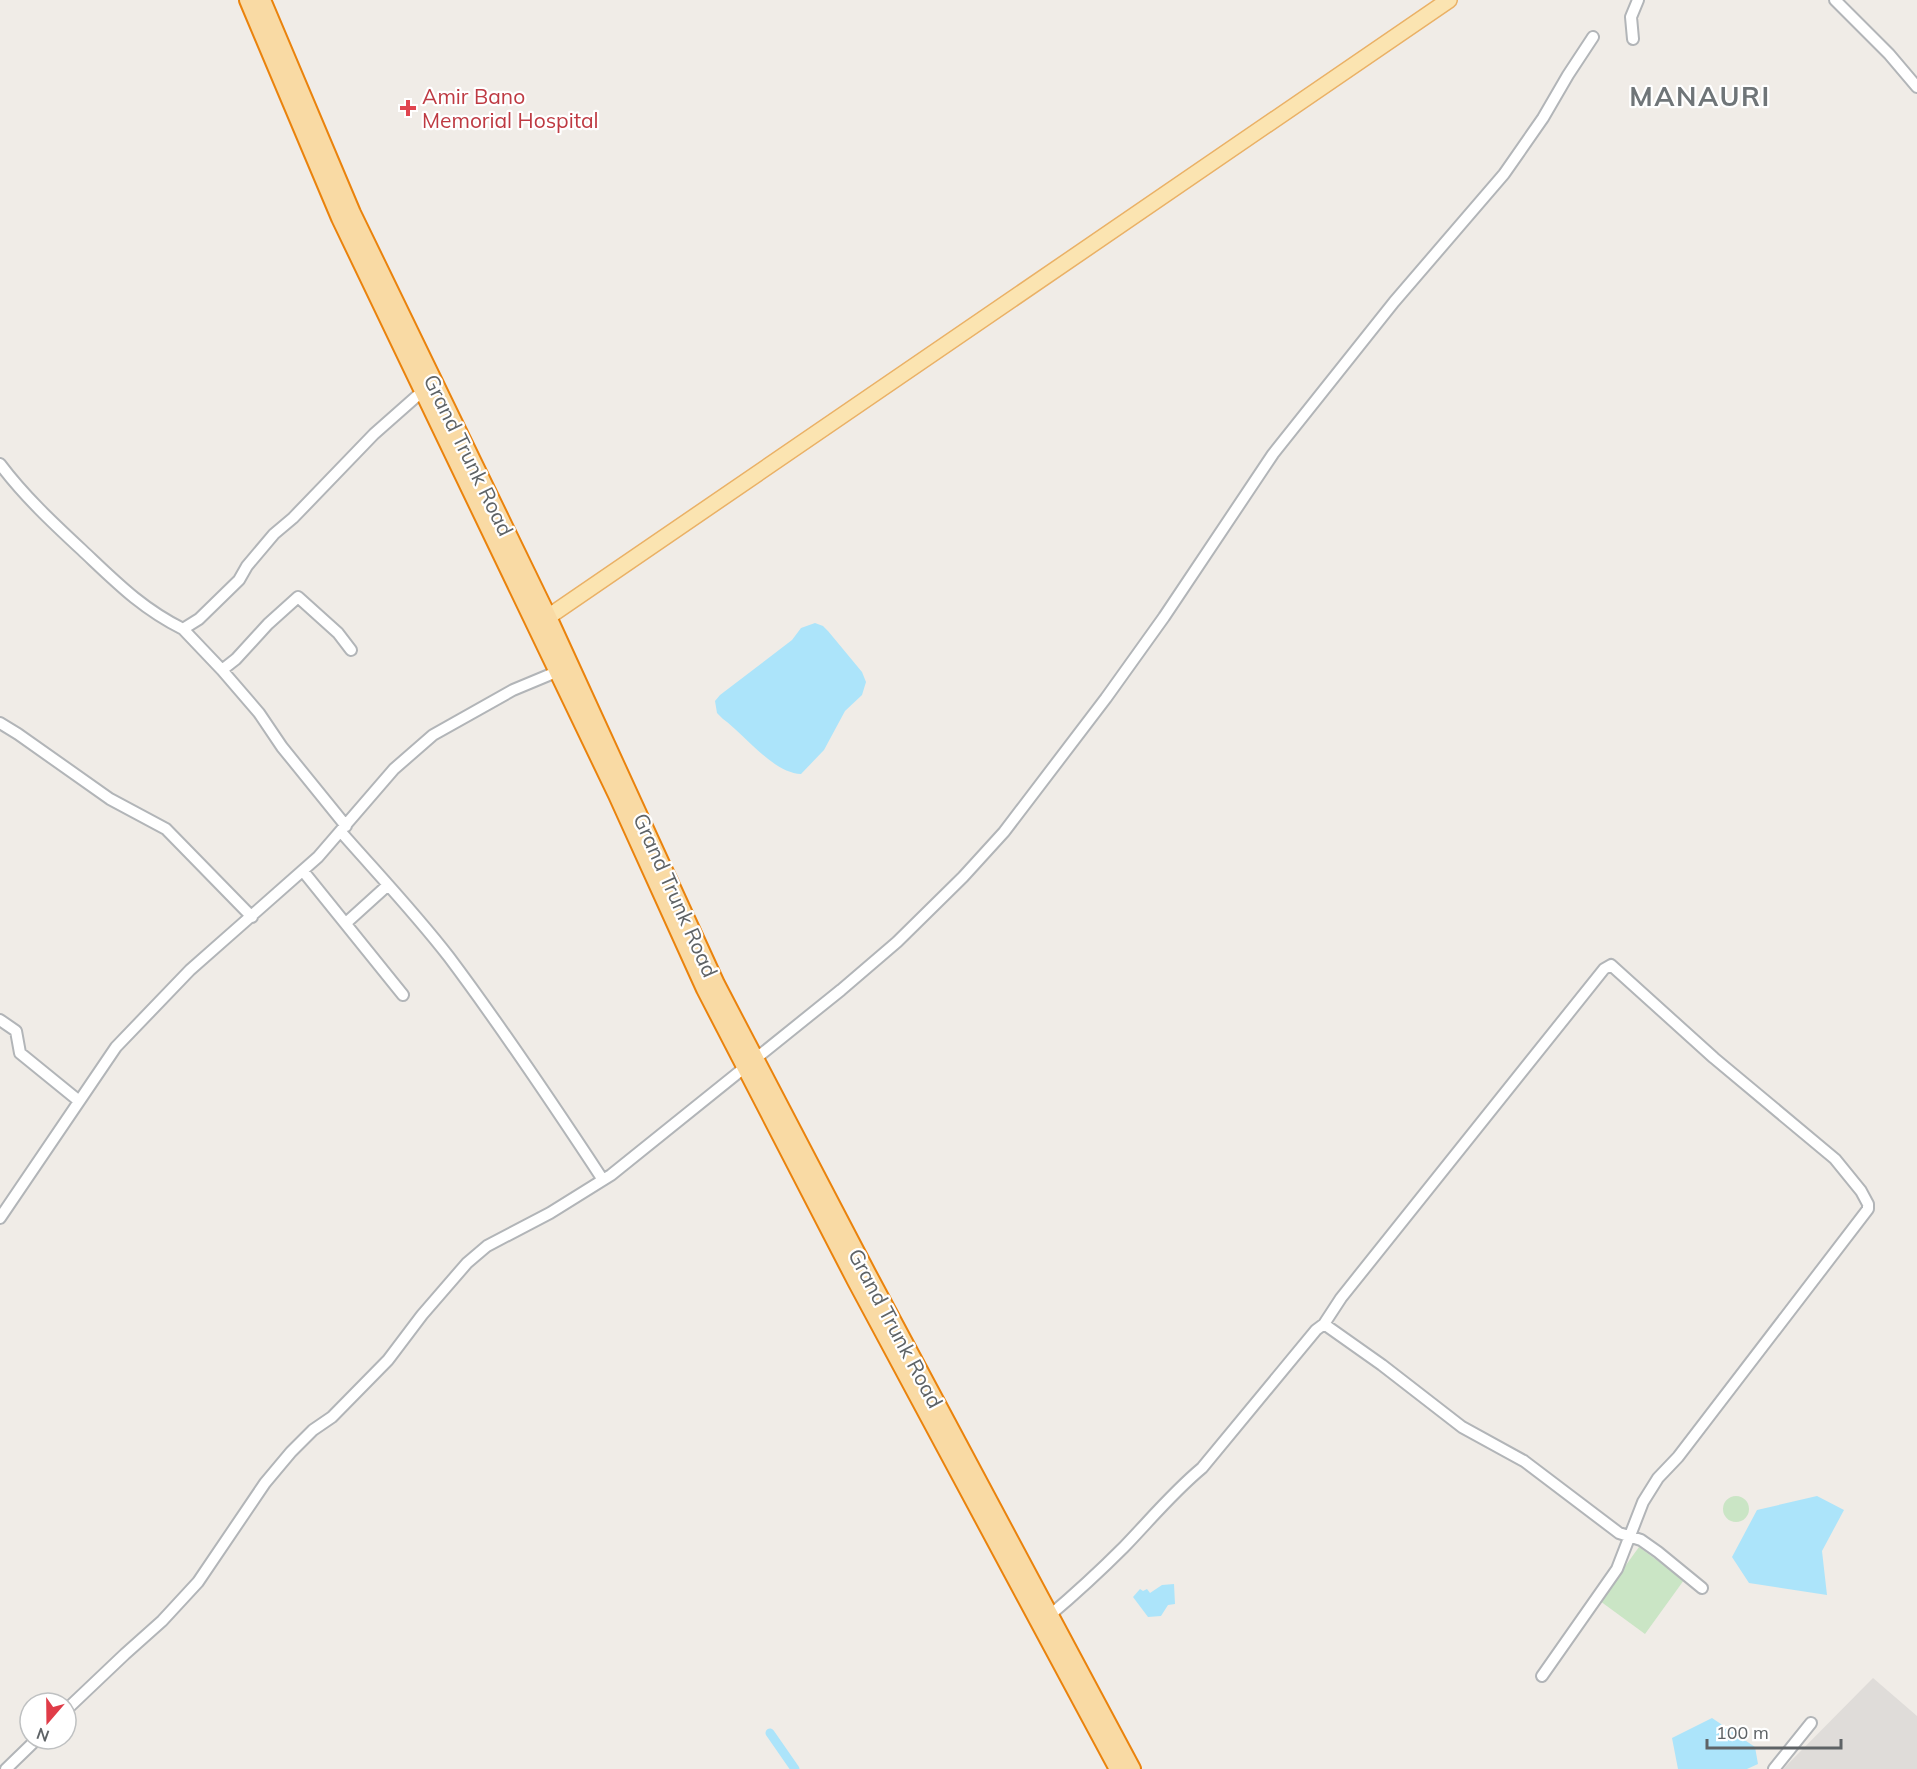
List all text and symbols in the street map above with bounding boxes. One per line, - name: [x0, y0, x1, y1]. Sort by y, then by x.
- district label: MANAURI: [1629, 79, 1771, 113]
- place label: Amir Bano Memorial Hospital: [422, 83, 599, 133]
- marker: Amir Bano Memorial Hospital: [399, 99, 417, 117]
- street label: Grand Trunk Road: [419, 370, 519, 540]
- street label: Grand Trunk Road: [628, 809, 724, 981]
- street label: Grand Trunk Road: [843, 1244, 949, 1412]
- north arrow: [18, 1691, 78, 1751]
- scale bar: [1707, 1712, 1840, 1750]
- text: 100 m: [1716, 1721, 1769, 1744]
- text: N: [34, 1724, 52, 1747]

